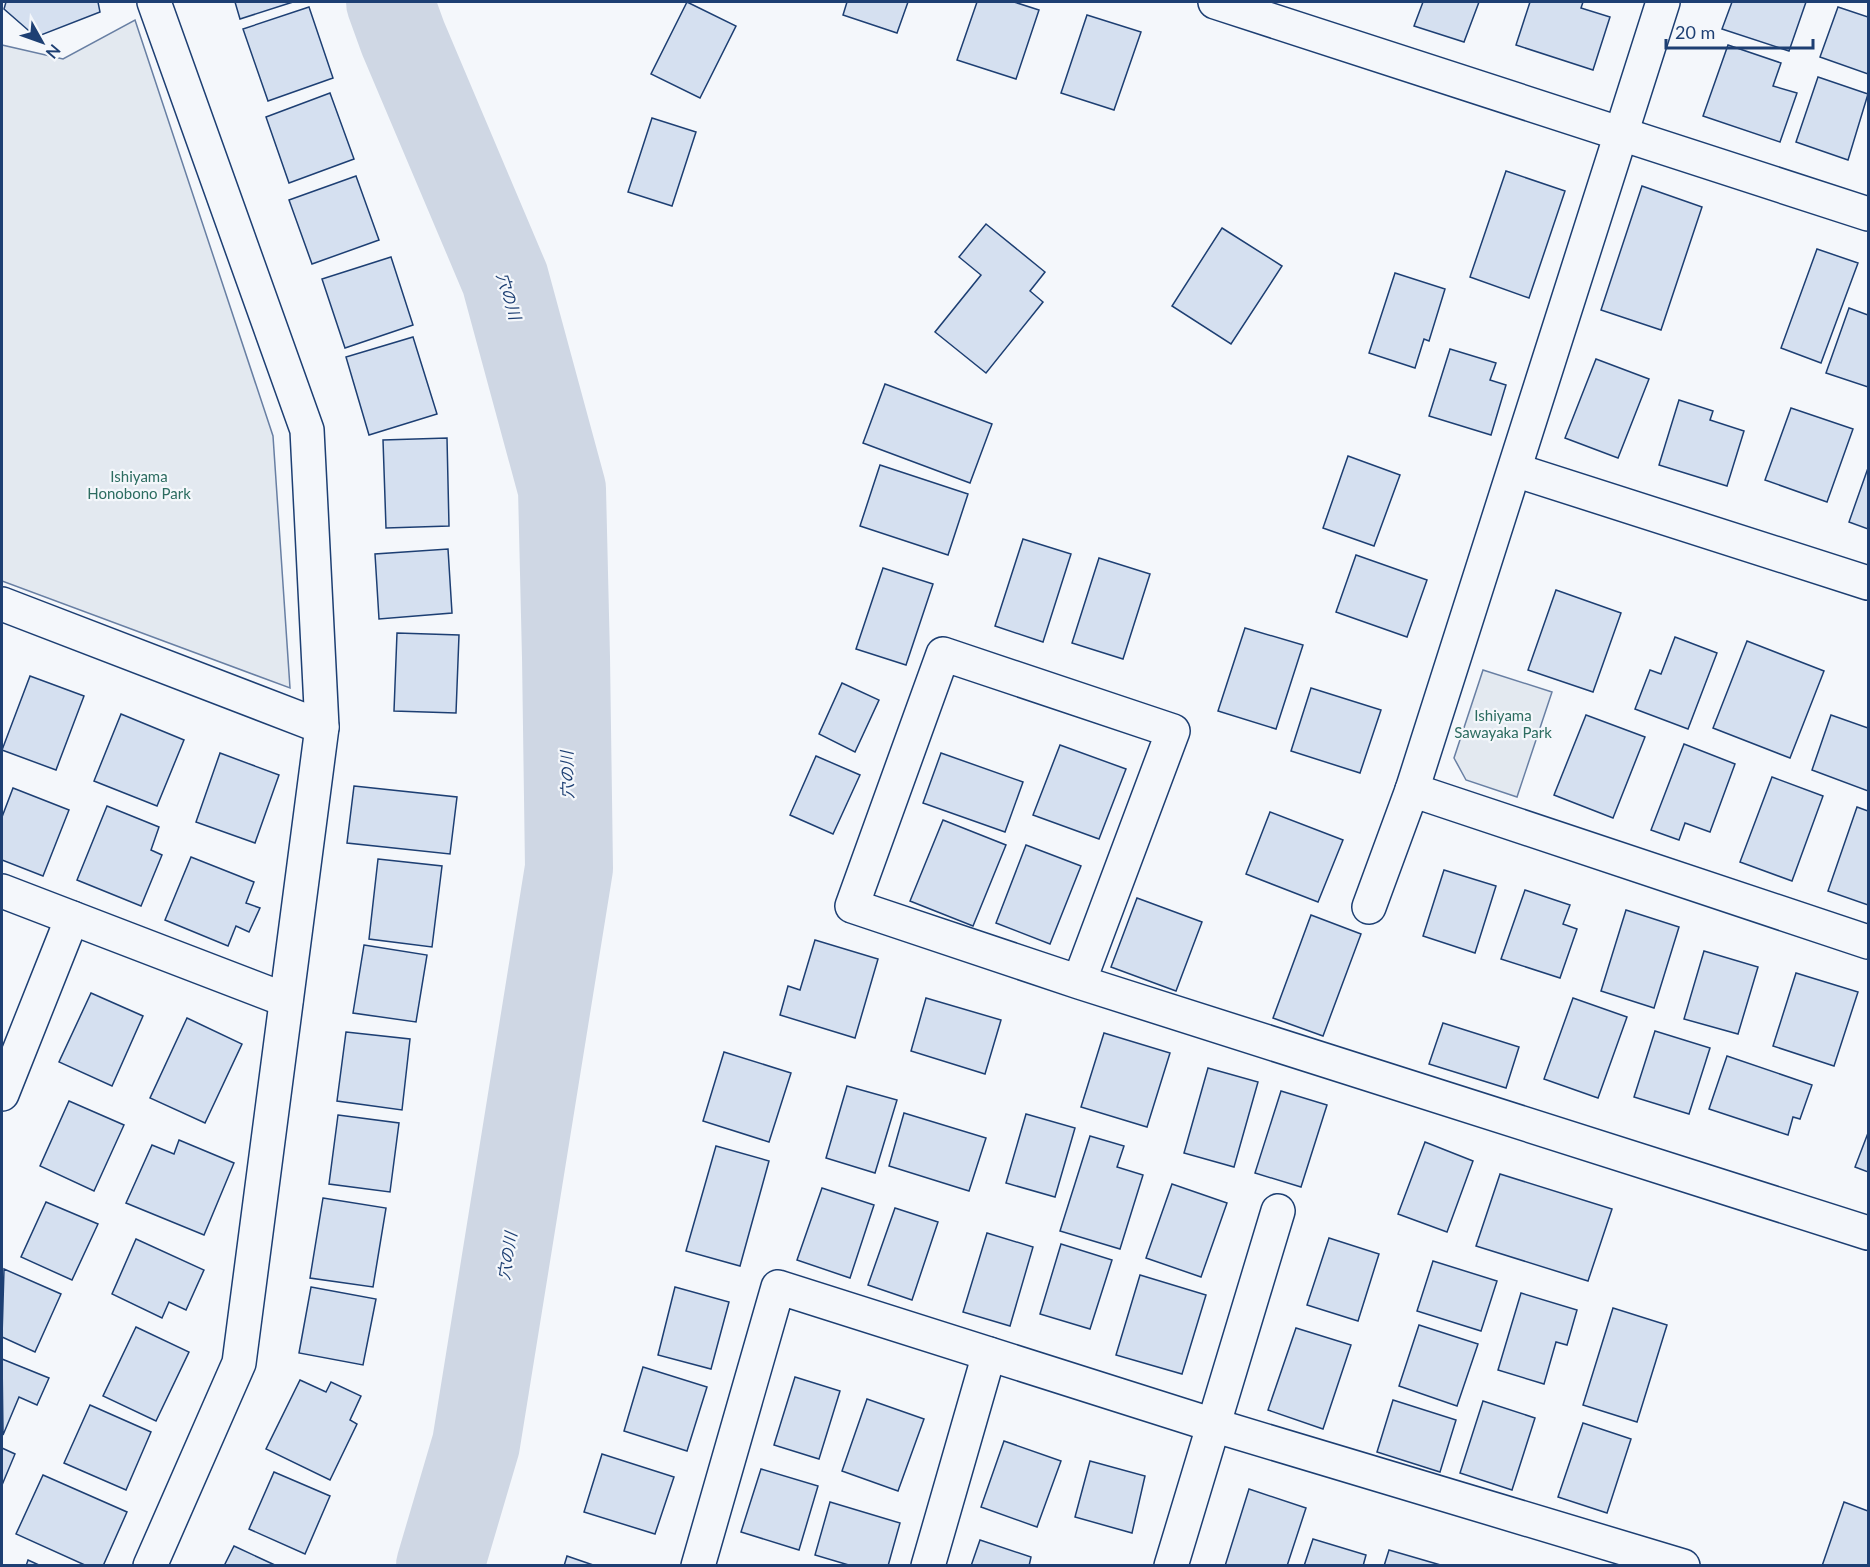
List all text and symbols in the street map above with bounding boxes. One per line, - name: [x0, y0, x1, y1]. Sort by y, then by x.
- north arrow: [12, 12, 72, 72]
- scale bar: [1666, 12, 1813, 50]
- text: 20 m: [1675, 21, 1715, 43]
- text: N: [43, 41, 65, 63]
- water label: 穴の川: [493, 270, 526, 323]
- park label: Ishiyama Honobono Park: [87, 467, 191, 502]
- park label: Ishiyama Sawayaka Park: [1454, 706, 1552, 741]
- water label: 穴の川: [557, 749, 576, 799]
- water label: 穴の川: [493, 1229, 520, 1281]

